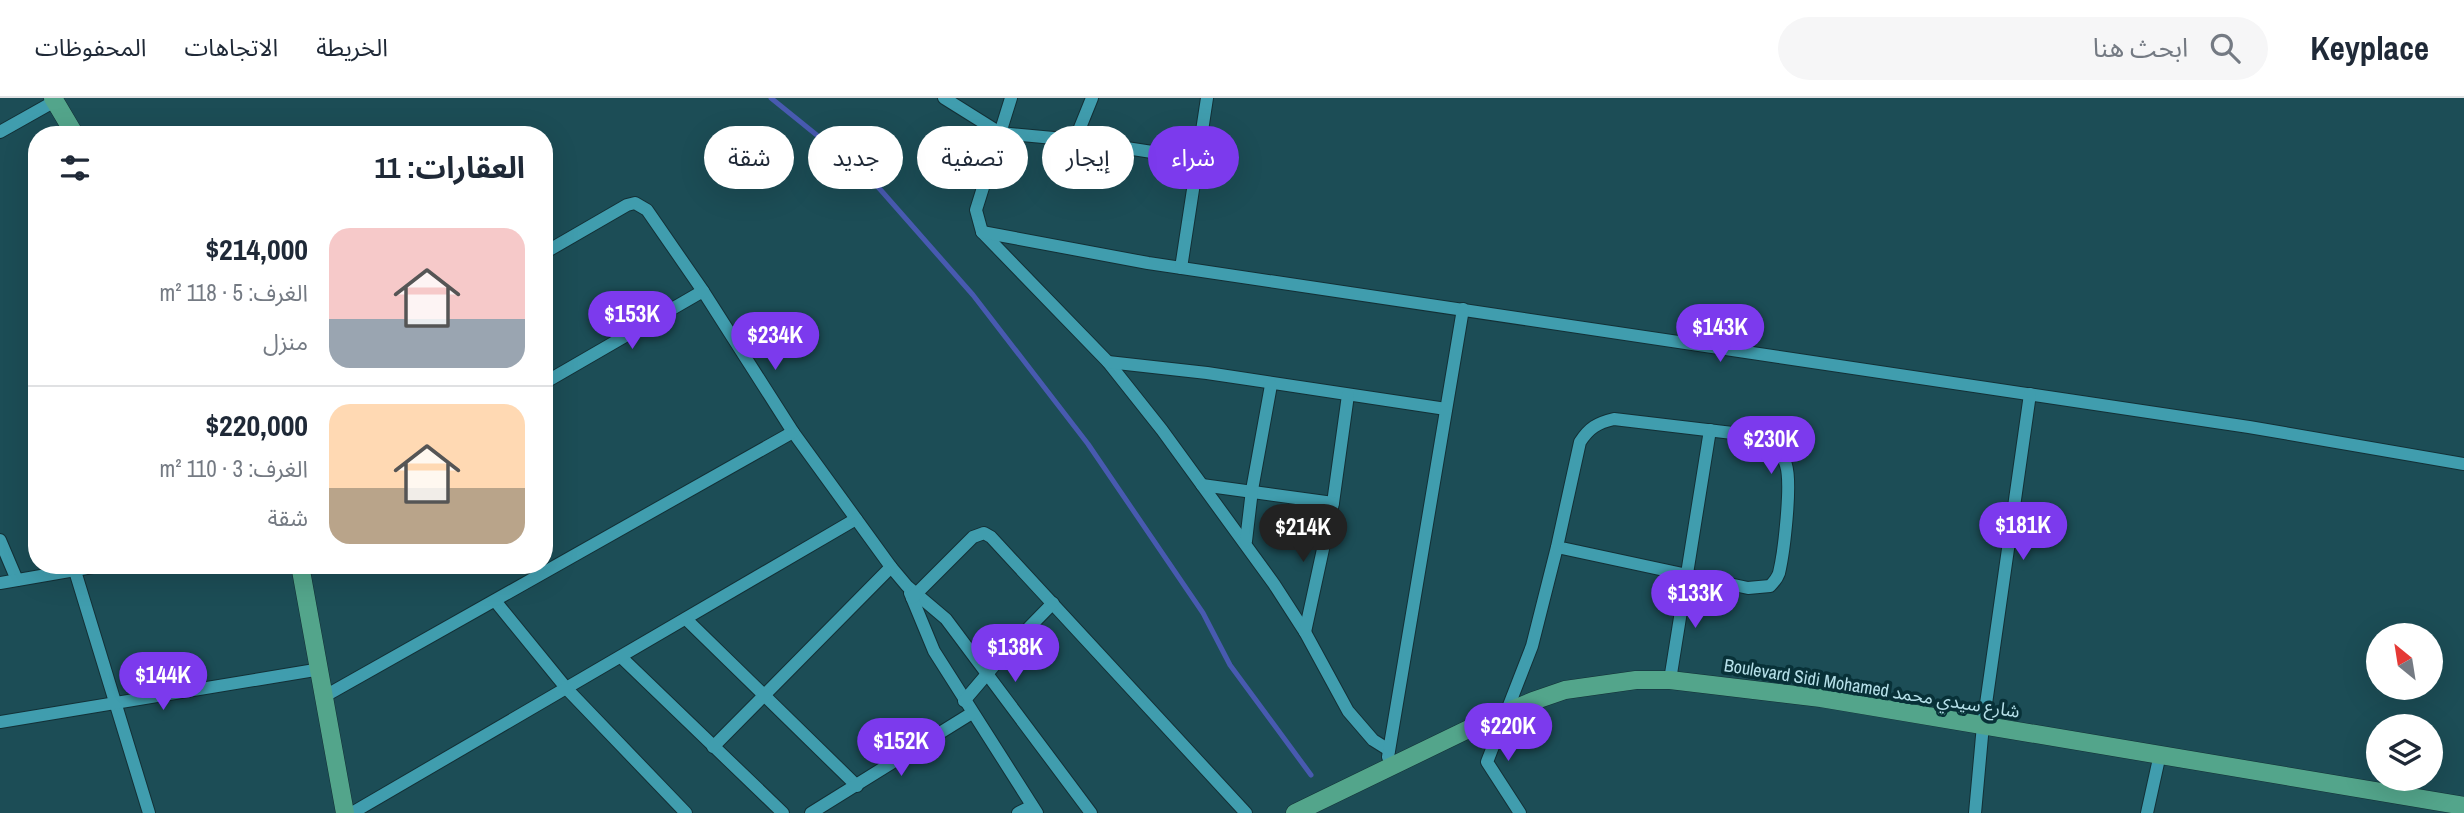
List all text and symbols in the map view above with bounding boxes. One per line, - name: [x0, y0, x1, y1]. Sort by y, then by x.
- search box: [1778, 17, 2268, 80]
- text: Keyplace: [2310, 26, 2429, 70]
- icon: search: [2206, 29, 2244, 67]
- text: ابحث هنا: [2093, 30, 2188, 65]
- text: المحفوظات: [35, 31, 146, 63]
- text: الاتجاهات: [184, 31, 278, 63]
- text: الخريطة: [316, 31, 388, 63]
- chip: شقة: [704, 126, 794, 189]
- chip: جديد: [808, 126, 903, 189]
- chip: تصفية: [917, 126, 1028, 189]
- chip: إيجار: [1042, 126, 1134, 189]
- chip: شراء: [1148, 126, 1239, 189]
- text: العقارات: 11: [374, 147, 525, 187]
- icon: filters: [56, 149, 94, 187]
- text: $214,000: [205, 229, 308, 269]
- icon: home: [385, 256, 469, 340]
- text: الغرف: 5 · 118 m²: [159, 277, 308, 308]
- pin: $153K: [583, 292, 681, 351]
- text: $153K: [604, 298, 660, 329]
- pin: $143K: [1671, 304, 1769, 364]
- text: $143K: [1692, 311, 1748, 342]
- pin: $234K: [726, 313, 824, 372]
- text: $234K: [747, 319, 803, 350]
- text: منزل: [263, 326, 308, 357]
- text: $220,000: [205, 405, 308, 445]
- pin: $230K: [1722, 416, 1820, 476]
- text: $230K: [1743, 423, 1799, 454]
- icon: home: [385, 432, 469, 516]
- text: الغرف: 3 · 110 m²: [159, 453, 308, 484]
- text: شقة: [267, 502, 308, 533]
- pin: $181K: [1974, 503, 2072, 562]
- pin: $214K: [1254, 504, 1352, 564]
- text: $181K: [1995, 509, 2051, 540]
- text: $214K: [1275, 511, 1331, 542]
- pin: $133K: [1646, 570, 1744, 630]
- text: $133K: [1667, 577, 1723, 608]
- north arrow: [2366, 623, 2443, 700]
- map controls: [2366, 623, 2443, 791]
- pin: $138K: [966, 624, 1064, 684]
- text: $138K: [987, 631, 1043, 662]
- pin: $144K: [114, 652, 212, 712]
- street label: Boulevard Sidi Mohamed شارع سيدي محمد: [1722, 652, 2022, 726]
- text: $144K: [135, 659, 191, 690]
- pin: $220K: [1459, 704, 1557, 763]
- text: $220K: [1480, 710, 1536, 741]
- button: layers: [2366, 714, 2443, 791]
- pin: $152K: [852, 718, 950, 778]
- text: $152K: [873, 725, 929, 756]

